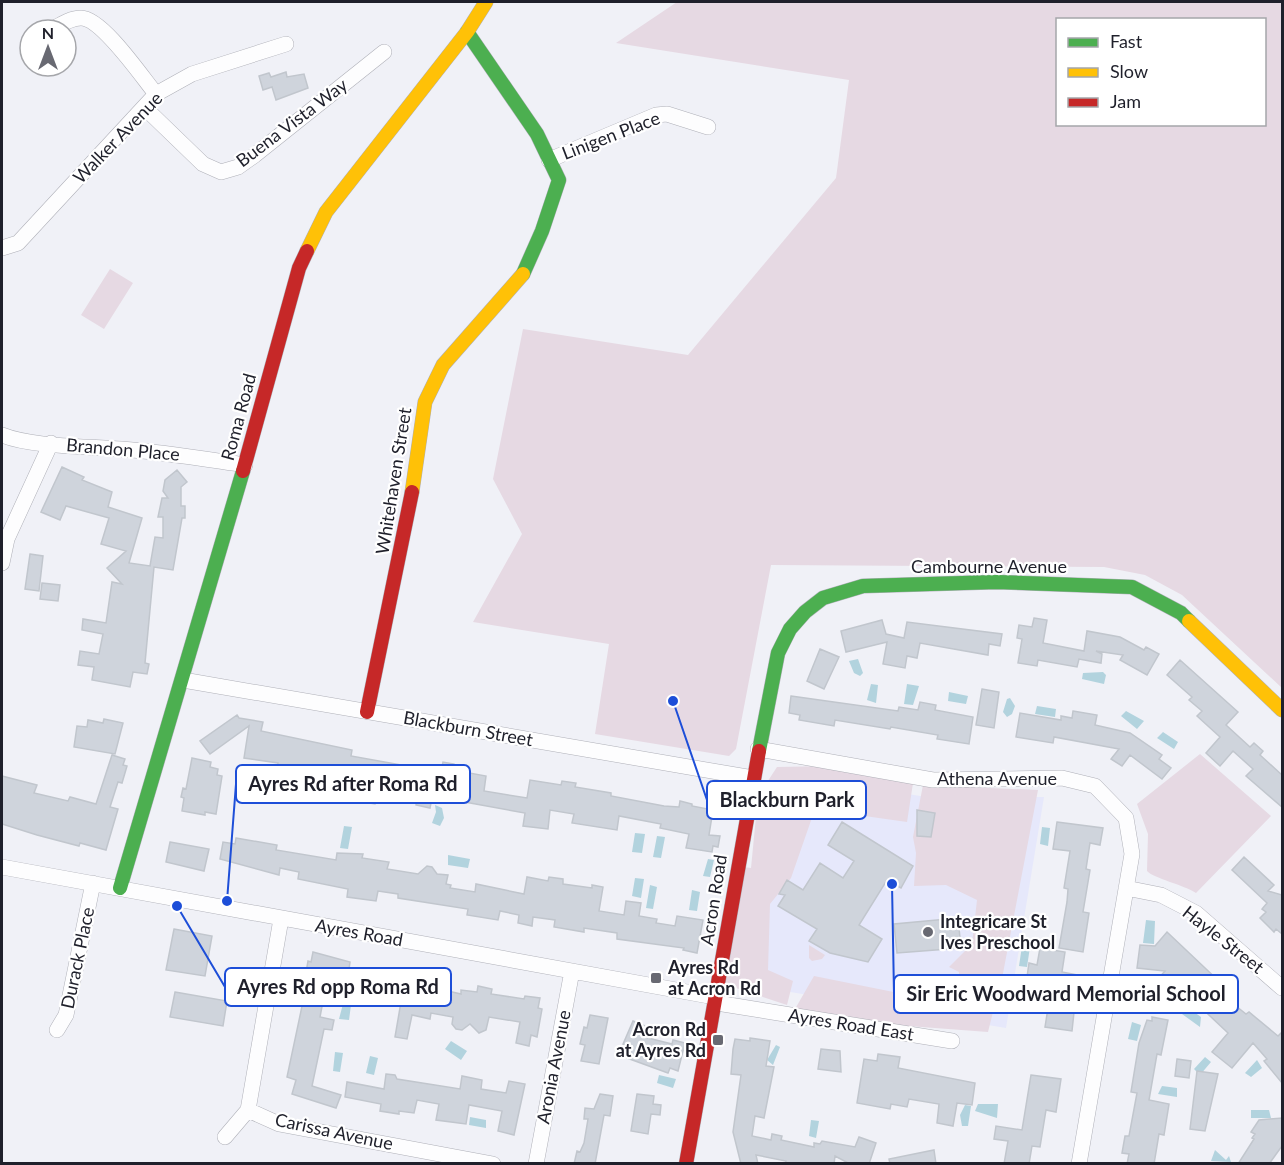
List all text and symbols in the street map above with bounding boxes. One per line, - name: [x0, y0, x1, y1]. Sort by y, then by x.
- north arrow: [18, 18, 78, 78]
- legend: [1056, 18, 1266, 126]
- text: N: [42, 23, 54, 42]
- text: Fast: [1110, 30, 1143, 52]
- text: Slow: [1110, 60, 1148, 82]
- street label: Buena Vista Way: [231, 73, 352, 171]
- street label: Walker Avenue: [68, 87, 166, 188]
- text: Jam: [1110, 90, 1141, 112]
- street label: Linigen Place: [559, 106, 663, 164]
- street label: Roma Road: [216, 371, 260, 463]
- street label: Whitehaven Street: [371, 405, 416, 556]
- street label: Brandon Place: [66, 433, 181, 465]
- street label: Cambourne Avenue: [911, 555, 1067, 577]
- street label: Blackburn Street: [402, 706, 535, 750]
- callout: Ayres Rd after Roma Rd: [236, 765, 470, 803]
- street label: Athena Avenue: [937, 767, 1057, 789]
- text: Ayres Rd after Roma Rd: [247, 771, 458, 795]
- callout: Blackburn Park: [707, 781, 866, 819]
- text: Blackburn Park: [719, 787, 855, 811]
- street label: Acron Road: [695, 853, 731, 947]
- street label: Hayle Street: [1179, 901, 1269, 978]
- street label: Durack Place: [56, 905, 99, 1011]
- place label: Integricare St Ives Preschool: [940, 910, 1055, 953]
- street label: Ayres Road: [314, 913, 405, 951]
- marker: Integricare St Ives Preschool: [921, 925, 935, 939]
- place label: Ayres Rd at Acron Rd: [667, 956, 761, 999]
- callout: Ayres Rd opp Roma Rd: [225, 968, 451, 1006]
- marker: Ayres Rd at Acron Rd: [649, 971, 663, 985]
- text: Ayres Rd opp Roma Rd: [236, 974, 439, 998]
- callout: Sir Eric Woodward Memorial School: [894, 975, 1238, 1013]
- text: Sir Eric Woodward Memorial School: [906, 981, 1226, 1005]
- street label: Ayres Road East: [787, 1003, 916, 1045]
- street label: Aronia Avenue: [531, 1008, 575, 1126]
- place label: Acron Rd at Ayres Rd: [616, 1018, 706, 1061]
- marker: Acron Rd at Ayres Rd: [711, 1033, 725, 1047]
- street label: Carissa Avenue: [273, 1108, 395, 1154]

